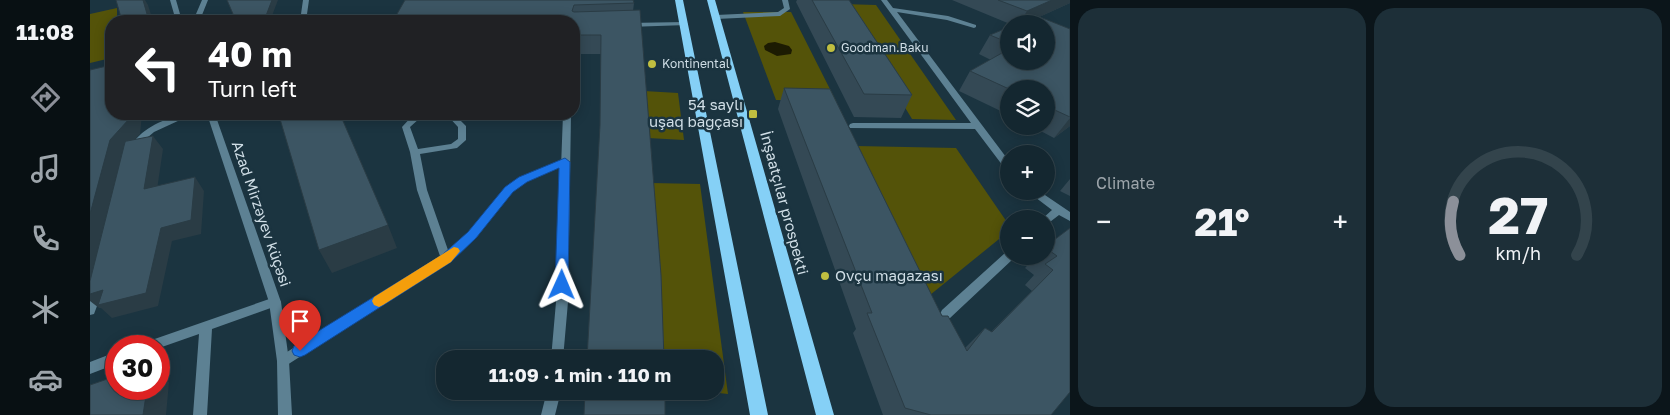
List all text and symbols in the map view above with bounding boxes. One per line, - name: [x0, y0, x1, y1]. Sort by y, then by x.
- map controls: [1000, 15, 1055, 265]
- button: sound: [1000, 15, 1055, 70]
- text: 11:08: [16, 18, 74, 45]
- text: 40 m: [208, 33, 292, 75]
- icon: left: [125, 35, 190, 100]
- place label: Goodman.Baku: [841, 40, 928, 55]
- marker: Goodman.Baku: [825, 42, 837, 54]
- place label: Kontinental: [662, 56, 730, 71]
- marker: Kontinental: [646, 58, 658, 70]
- text: Turn left: [208, 75, 297, 102]
- icon: directions: [28, 80, 63, 115]
- button: layers: [1000, 80, 1055, 135]
- place label: 54 saylı uşaq bağçası: [649, 95, 743, 130]
- marker: 54 saylı uşaq bağçası: [747, 108, 759, 120]
- street label: İnşaatçılar prospekti: [757, 129, 813, 277]
- street label: Azad Mirzəyev küçəsi: [229, 138, 295, 289]
- button: +: [1000, 145, 1055, 200]
- icon: music: [28, 151, 63, 186]
- text: Climate: [1096, 173, 1155, 193]
- text: 27: [1488, 183, 1548, 245]
- text: 21°: [1195, 199, 1250, 244]
- text: −: [1096, 205, 1111, 238]
- text: +: [1333, 205, 1348, 238]
- button: −: [1000, 210, 1055, 265]
- icon: phone: [28, 221, 63, 256]
- text: km/h: [1495, 242, 1541, 264]
- position arrow: [535, 258, 587, 310]
- place label: Ovçu mağazası: [835, 266, 943, 284]
- marker: Ovçu mağazası: [819, 270, 831, 282]
- icon: climate: [28, 292, 63, 327]
- pin: [279, 300, 321, 351]
- icon: arrive: [286, 307, 314, 335]
- speed limit sign: 30: [105, 335, 170, 400]
- icon: car: [28, 362, 63, 397]
- text: 11:09 · 1 min · 110 m: [489, 363, 671, 386]

